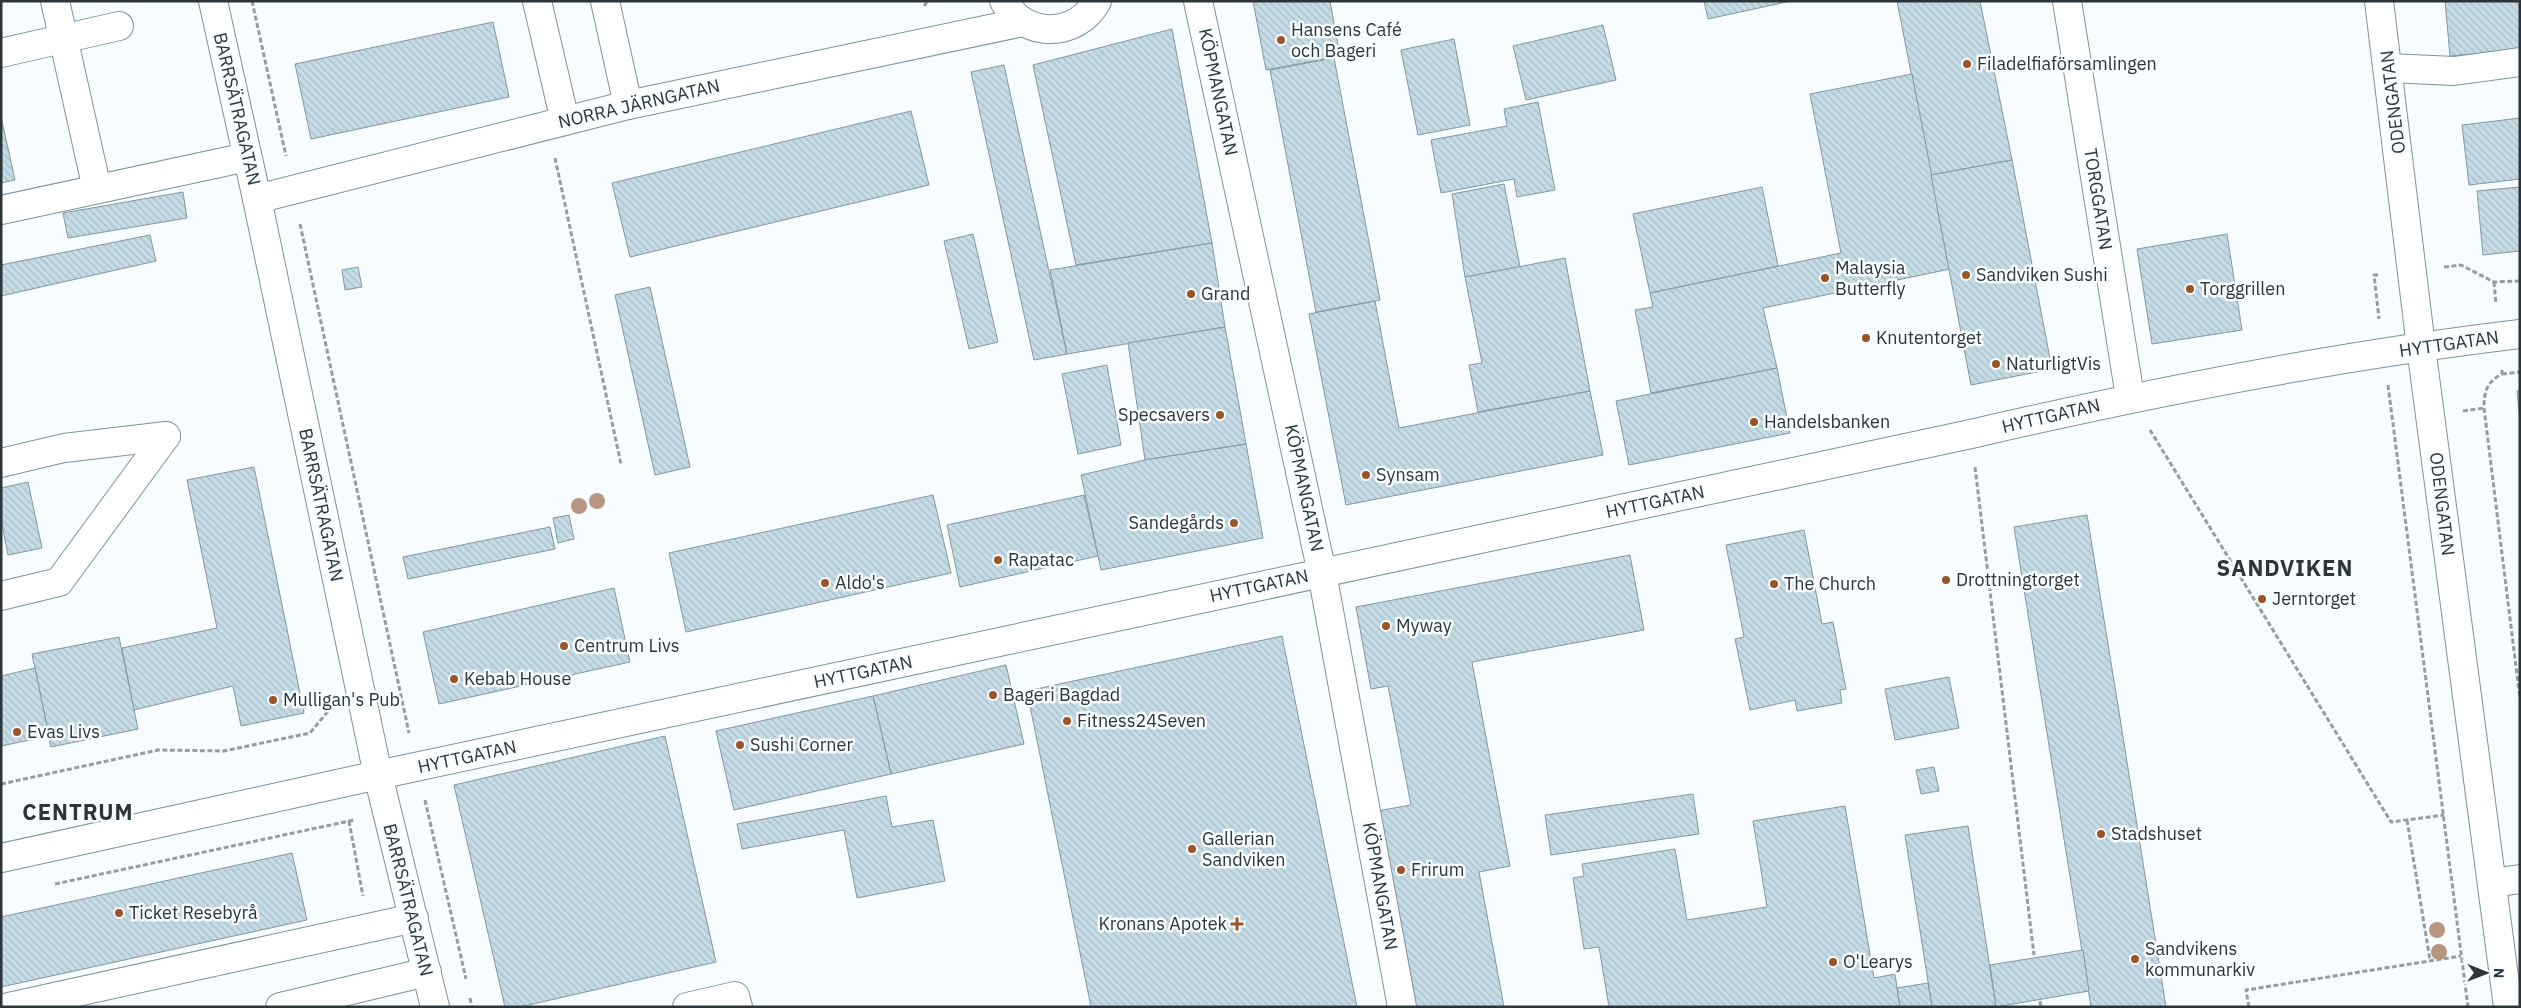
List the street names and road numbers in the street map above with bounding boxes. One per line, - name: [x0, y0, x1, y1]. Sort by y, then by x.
- street label: KÖPMANGATAN: [1194, 26, 1243, 158]
- street label: BARRSÄTRAGATAN: [209, 30, 266, 188]
- street label: ODENGATAN: [2375, 49, 2410, 155]
- street label: NORRA JÄRNGATAN: [556, 74, 722, 133]
- street label: TORGGATAN: [2079, 146, 2118, 251]
- street label: HYTTGATAN: [2398, 325, 2500, 362]
- street label: HYTTGATAN: [1999, 393, 2102, 438]
- street label: KÖPMANGATAN: [1280, 422, 1329, 554]
- street label: BARRSÄTRAGATAN: [294, 426, 349, 584]
- street label: ODENGATAN: [2425, 451, 2460, 557]
- street label: HYTTGATAN: [1603, 480, 1706, 523]
- street label: HYTTGATAN: [1207, 564, 1310, 607]
- street label: HYTTGATAN: [811, 650, 914, 693]
- street label: HYTTGATAN: [415, 735, 518, 778]
- street label: KÖPMANGATAN: [1358, 820, 1403, 952]
- street label: BARRSÄTRAGATAN: [378, 821, 439, 979]

